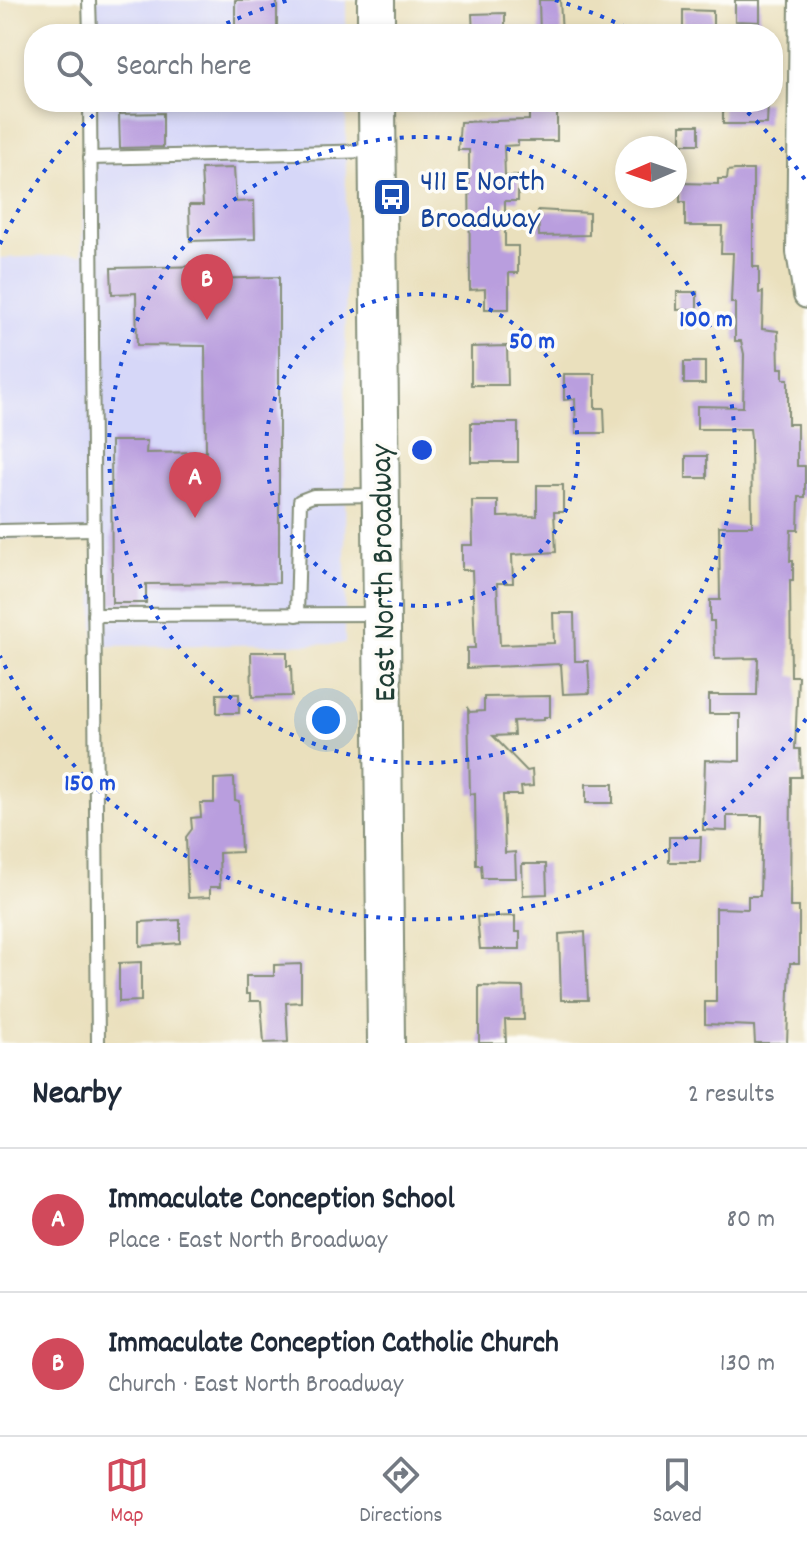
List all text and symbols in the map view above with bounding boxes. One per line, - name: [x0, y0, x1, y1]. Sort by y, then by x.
- search box: [24, 24, 783, 112]
- icon: search: [52, 46, 96, 90]
- text: Search here: [116, 47, 252, 90]
- north arrow: [615, 136, 687, 208]
- place label: 411 E North Broadway: [420, 161, 545, 244]
- bus stop icon: 411 E North Broadway: [371, 176, 413, 218]
- pin: B: [181, 254, 233, 320]
- text: 100 m: [679, 304, 733, 338]
- text: 50 m: [509, 326, 555, 360]
- centre of rings: [408, 436, 436, 464]
- street label: East North Broadway: [361, 443, 411, 702]
- pin: A: [169, 452, 221, 518]
- your location: [306, 700, 346, 740]
- text: 150 m: [64, 768, 116, 802]
- text: Nearby: [32, 1071, 121, 1120]
- text: 2 results: [688, 1077, 775, 1114]
- text: Immaculate Conception School: [108, 1180, 455, 1223]
- text: A: [51, 1202, 65, 1239]
- text: 80 m: [727, 1202, 775, 1239]
- text: Place · East North Broadway: [108, 1223, 387, 1260]
- text: Immaculate Conception Catholic Church: [108, 1324, 559, 1367]
- text: B: [52, 1346, 64, 1383]
- text: 130 m: [720, 1346, 775, 1383]
- text: Church · East North Broadway: [108, 1367, 403, 1404]
- tab: Map: [105, 1453, 149, 1532]
- tab: Directions: [359, 1453, 443, 1532]
- tab: Saved: [653, 1453, 702, 1532]

